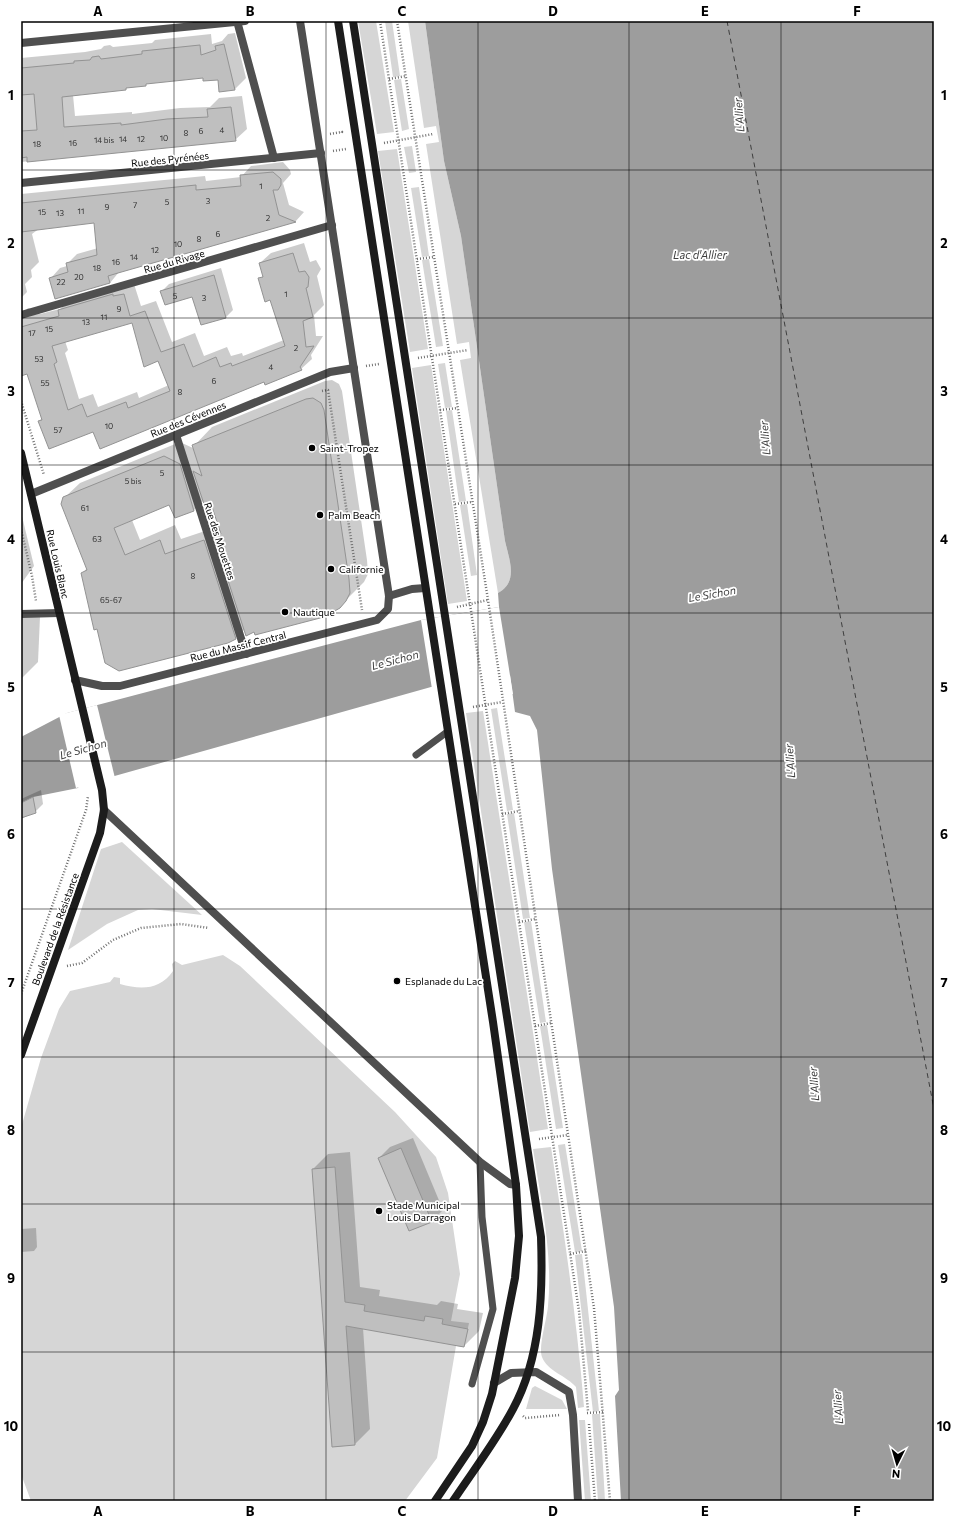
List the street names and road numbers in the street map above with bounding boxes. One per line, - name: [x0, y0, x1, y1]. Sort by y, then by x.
- street label: Rue des Pyrénées: [130, 149, 210, 169]
- street label: Rue du Rivage: [142, 247, 206, 275]
- street label: Rue des Cévennes: [148, 398, 228, 440]
- street label: Rue des Mouettes: [202, 501, 238, 582]
- street label: Rue Louis Blanc: [44, 528, 72, 600]
- street label: Rue du Massif Central: [189, 628, 287, 664]
- street label: Boulevard de la Résistance: [29, 871, 81, 987]

